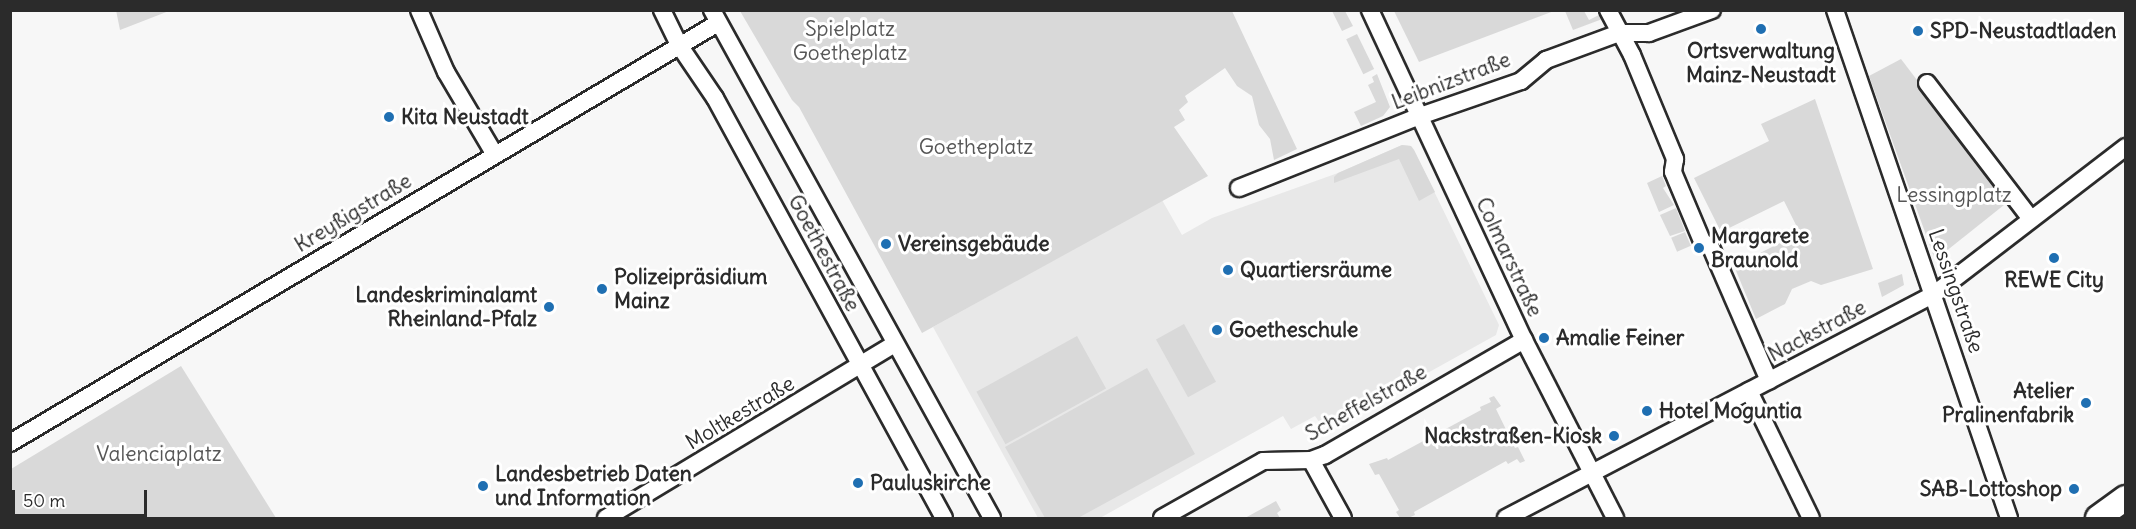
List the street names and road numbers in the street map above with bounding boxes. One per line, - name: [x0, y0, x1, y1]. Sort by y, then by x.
- street label: Leibnizstraße: [1388, 47, 1514, 115]
- street label: Kreyßigstraße: [290, 168, 416, 258]
- street label: Goethestraße: [783, 190, 865, 316]
- street label: Colmarstraße: [1470, 193, 1548, 321]
- street label: Lessingstraße: [1923, 226, 1989, 356]
- street label: Nackstraße: [1764, 295, 1870, 367]
- street label: Scheffelstraße: [1301, 359, 1431, 447]
- street label: Moltkestraße: [681, 371, 799, 455]

